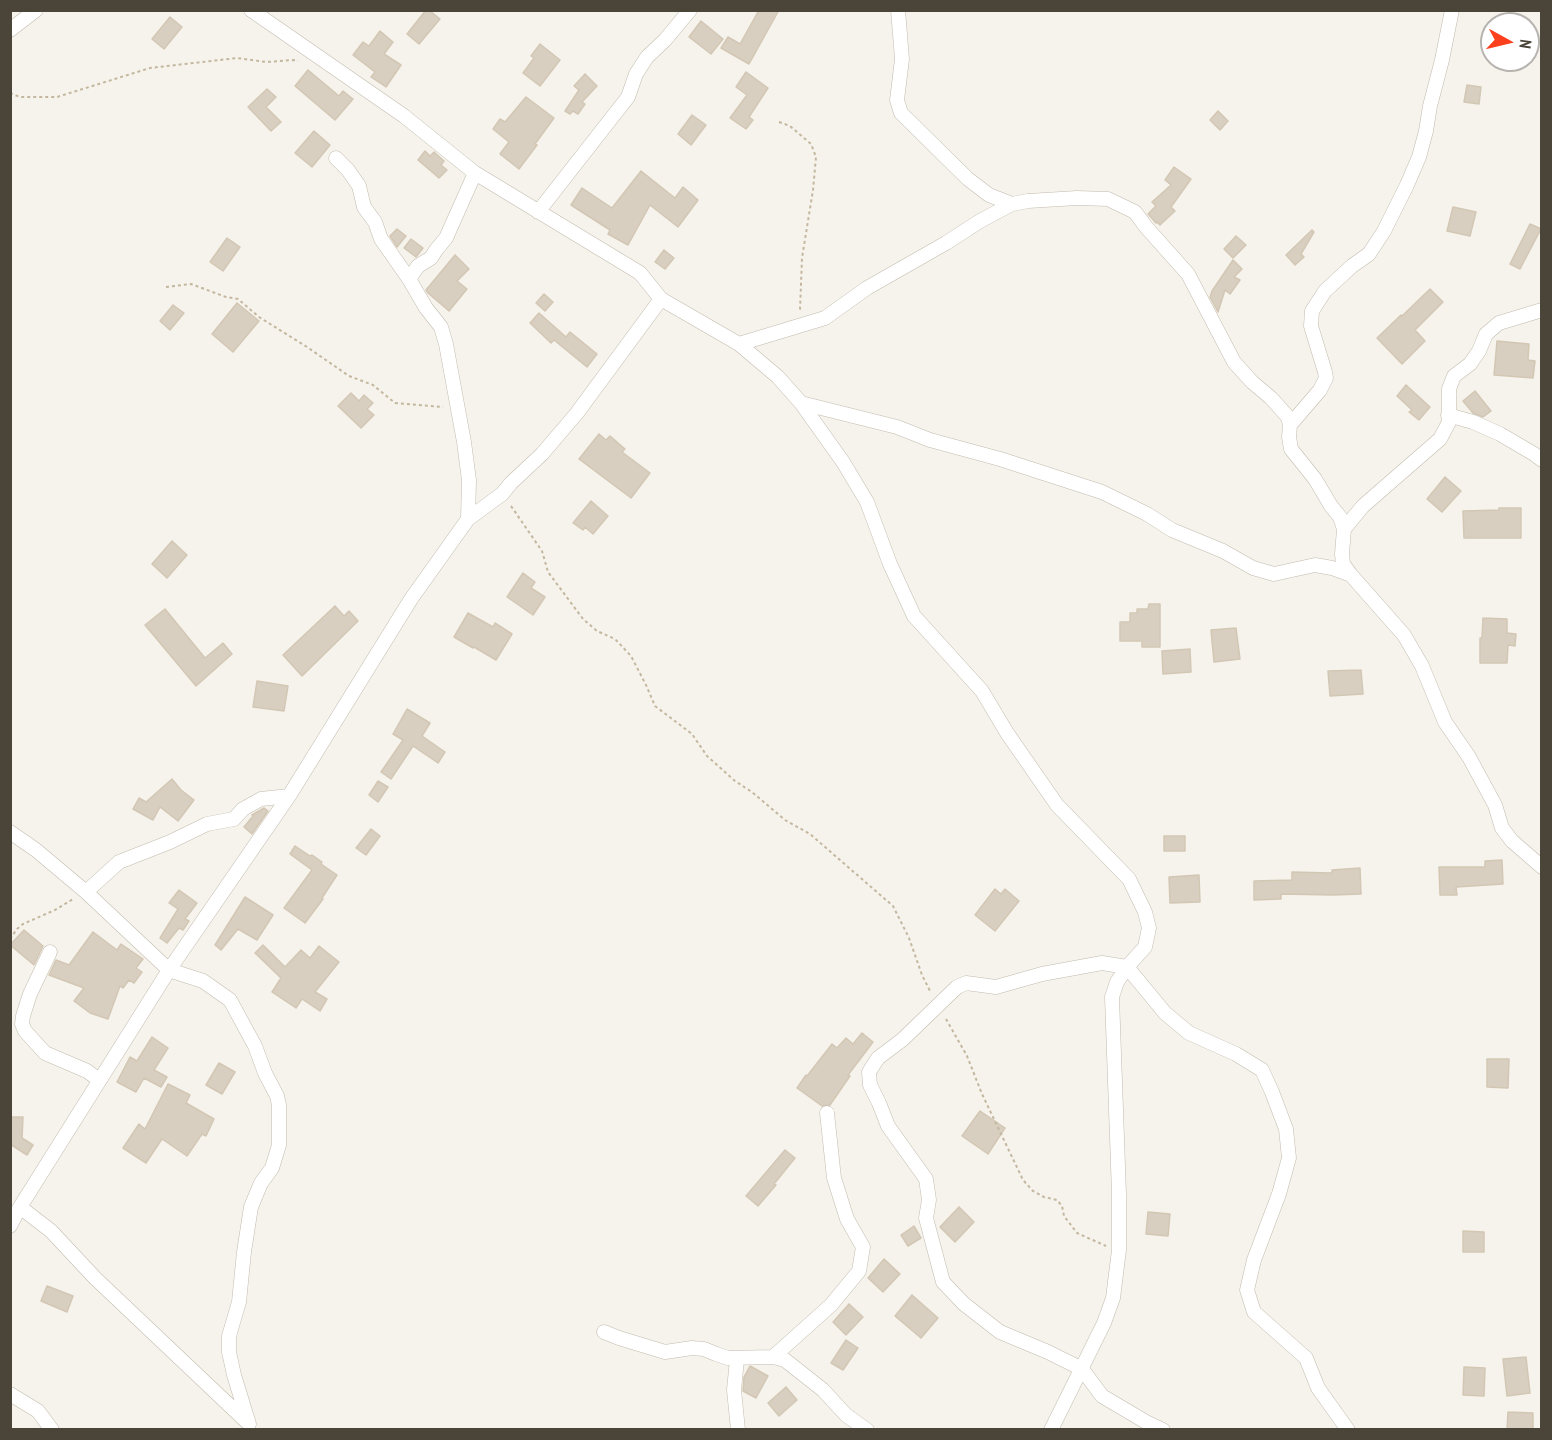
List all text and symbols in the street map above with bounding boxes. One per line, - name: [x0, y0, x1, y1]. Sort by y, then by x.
- north arrow: [1480, 12, 1540, 72]
- text: N: [1515, 39, 1536, 50]

